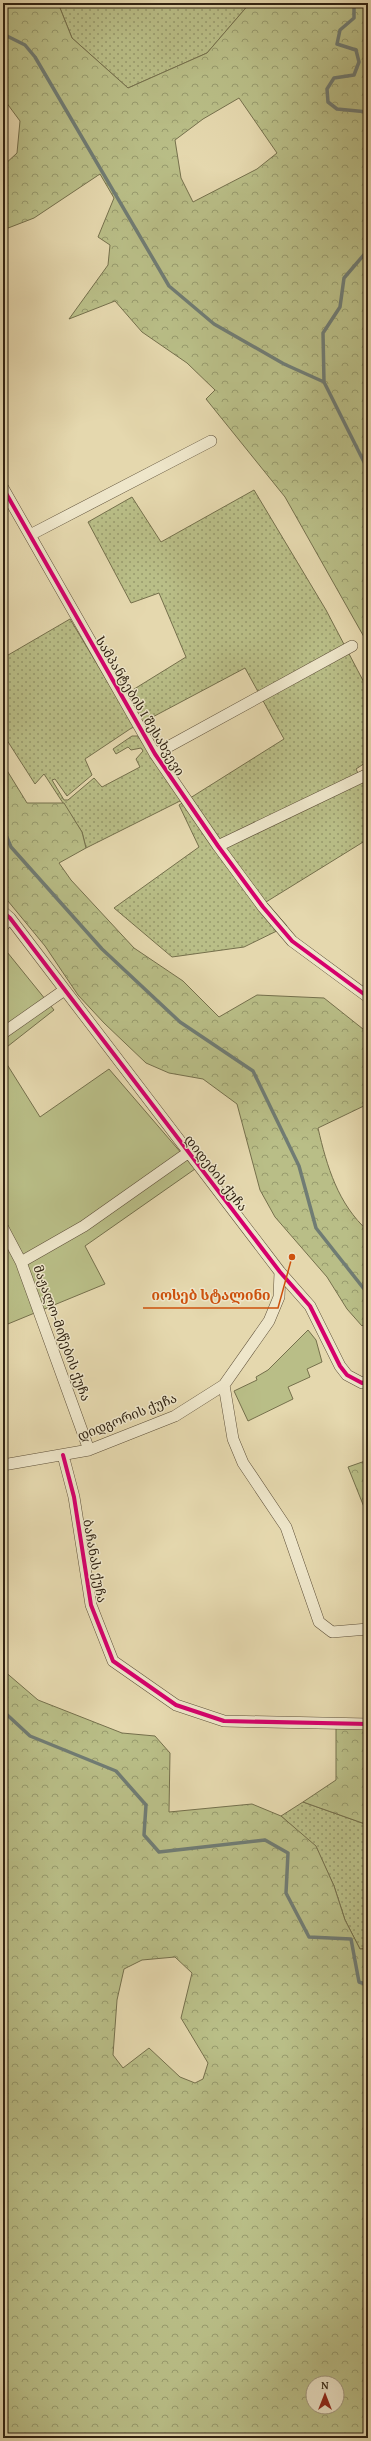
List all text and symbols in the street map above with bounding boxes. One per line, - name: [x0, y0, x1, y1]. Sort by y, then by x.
- street label: სამპანტების I შესახვევი: [91, 633, 189, 779]
- street label: დიდების ქუჩა: [180, 1131, 252, 1215]
- street label: მაჟალო-მიწების ქუჩა: [29, 1262, 95, 1404]
- callout: იოსებ სტალინი: [143, 1282, 278, 1308]
- text: იოსებ სტალინი: [152, 1285, 270, 1305]
- street label: დიდგორის ქუჩა: [74, 1388, 180, 1446]
- street label: ბაჩანას ქუჩა: [78, 1518, 112, 1604]
- north arrow: [305, 2375, 345, 2415]
- text: N: [321, 2377, 329, 2393]

